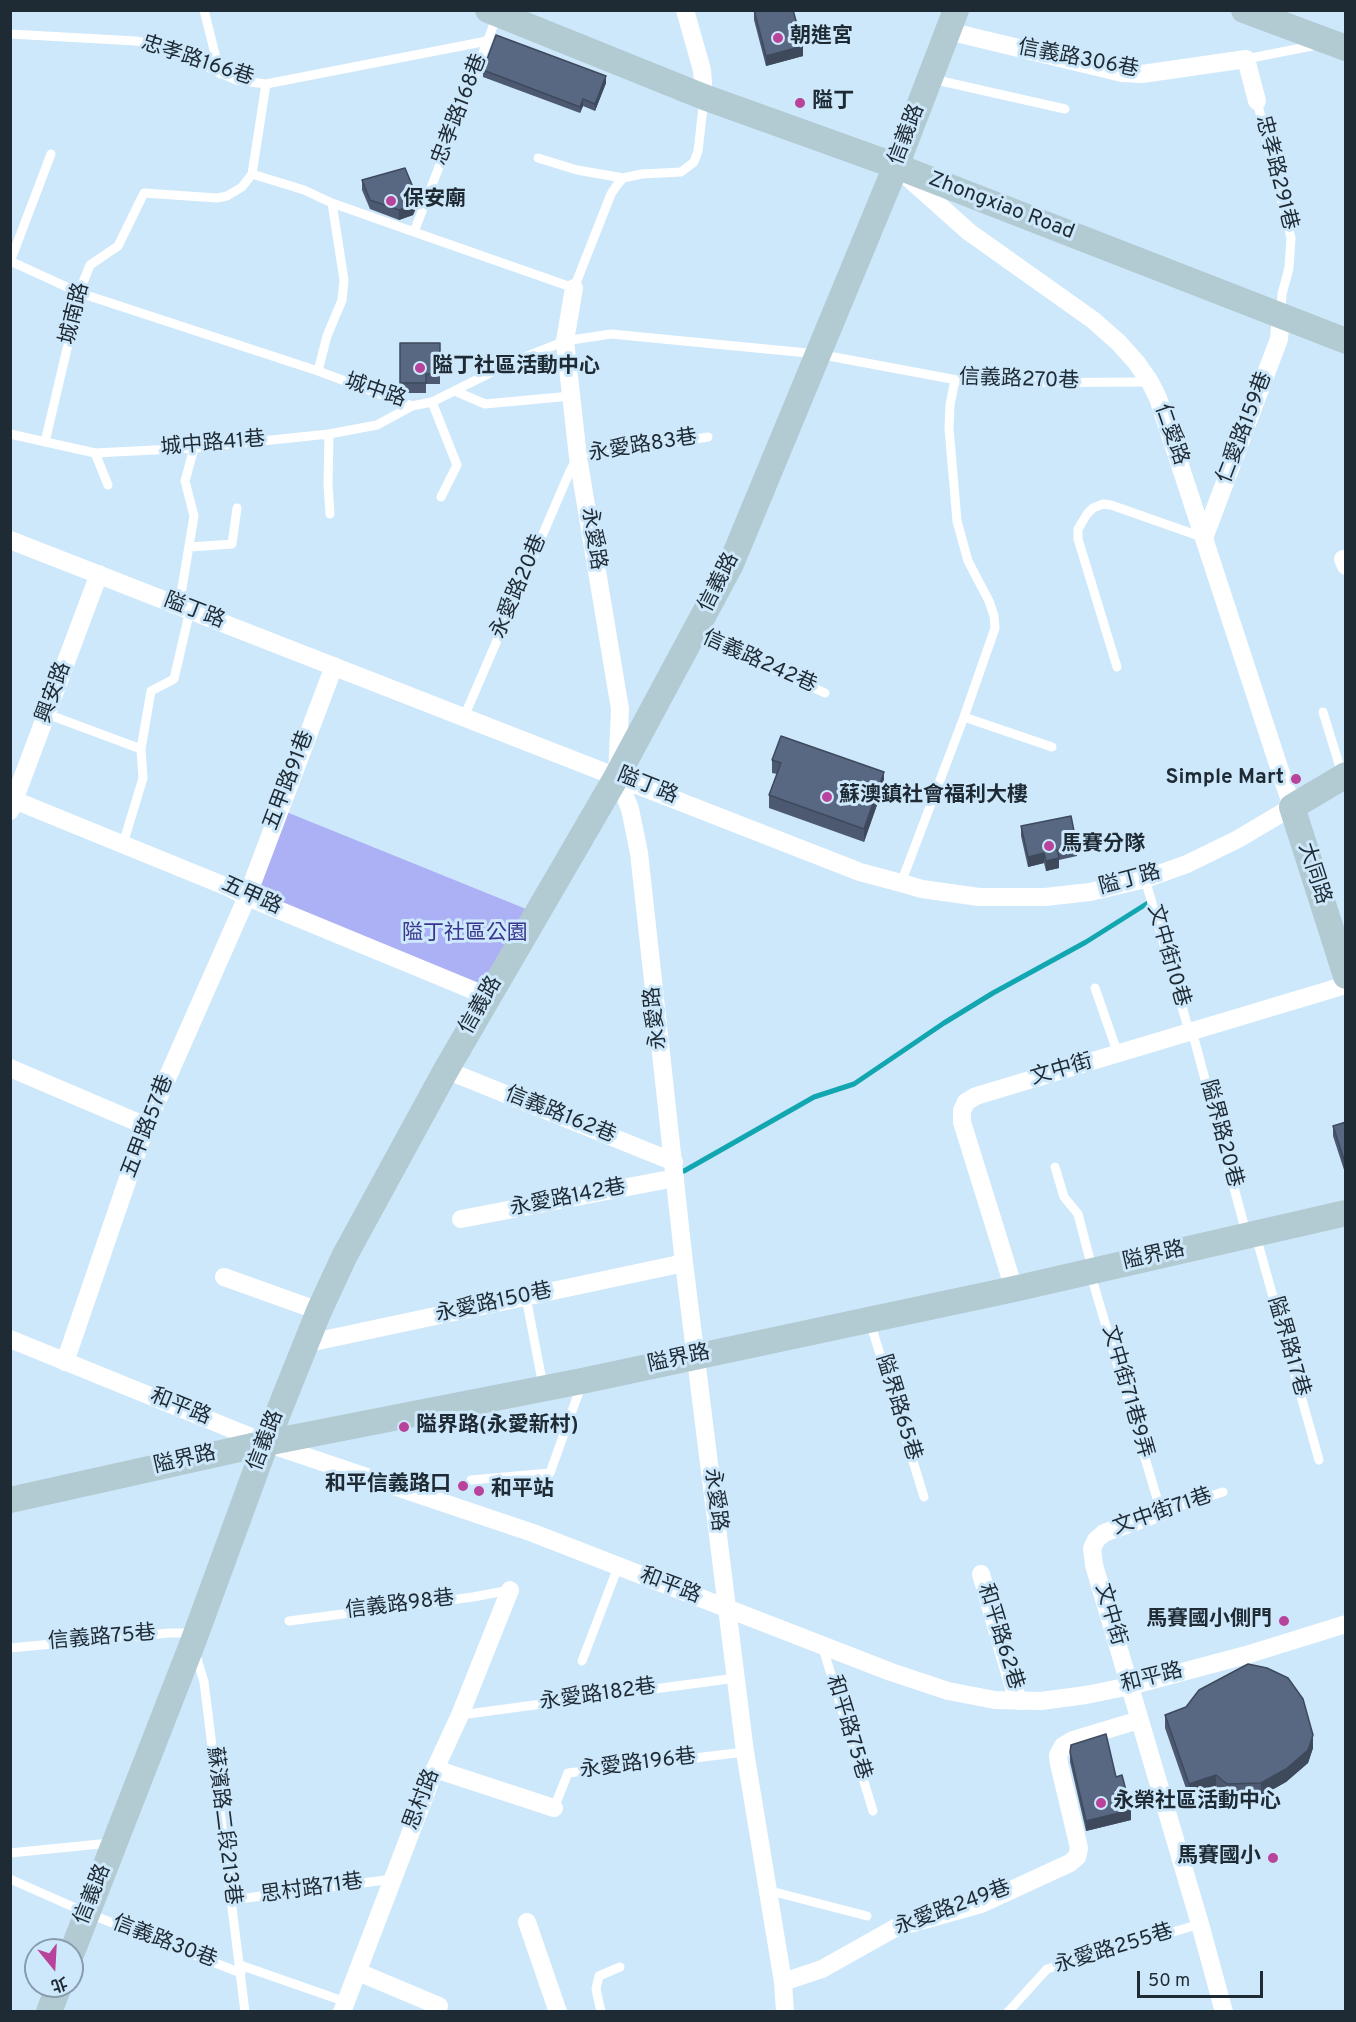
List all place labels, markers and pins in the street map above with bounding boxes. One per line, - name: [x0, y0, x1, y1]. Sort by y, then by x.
- place label: 朝進宮: [790, 25, 853, 51]
- marker: 朝進宮: [771, 31, 785, 45]
- place label: 隘丁: [812, 90, 854, 116]
- marker: 隘丁: [793, 96, 807, 110]
- place label: 保安廟: [403, 188, 466, 214]
- marker: 保安廟: [384, 194, 398, 208]
- place label: 隘丁社區活動中心: [432, 355, 600, 381]
- marker: 隘丁社區活動中心: [413, 361, 427, 375]
- place label: Simple Mart: [1166, 766, 1284, 792]
- marker: Simple Mart: [1289, 772, 1303, 786]
- place label: 蘇澳鎮社會福利大樓: [839, 784, 1028, 810]
- marker: 蘇澳鎮社會福利大樓: [820, 790, 834, 804]
- place label: 馬賽分隊: [1061, 833, 1145, 859]
- marker: 馬賽分隊: [1042, 839, 1056, 853]
- place label: 隘界路(永愛新村): [416, 1414, 579, 1440]
- marker: 隘界路(永愛新村): [397, 1420, 411, 1434]
- place label: 和平信義路口: [325, 1473, 451, 1499]
- place label: 和平站: [491, 1478, 554, 1504]
- marker: 和平信義路口: [456, 1479, 470, 1493]
- marker: 和平站: [472, 1484, 486, 1498]
- place label: 馬賽國小側門: [1146, 1608, 1272, 1634]
- marker: 馬賽國小側門: [1277, 1614, 1291, 1628]
- place label: 永榮社區活動中心: [1113, 1790, 1281, 1816]
- marker: 永榮社區活動中心: [1094, 1796, 1108, 1810]
- place label: 馬賽國小: [1177, 1845, 1261, 1871]
- marker: 馬賽國小: [1266, 1851, 1280, 1865]

